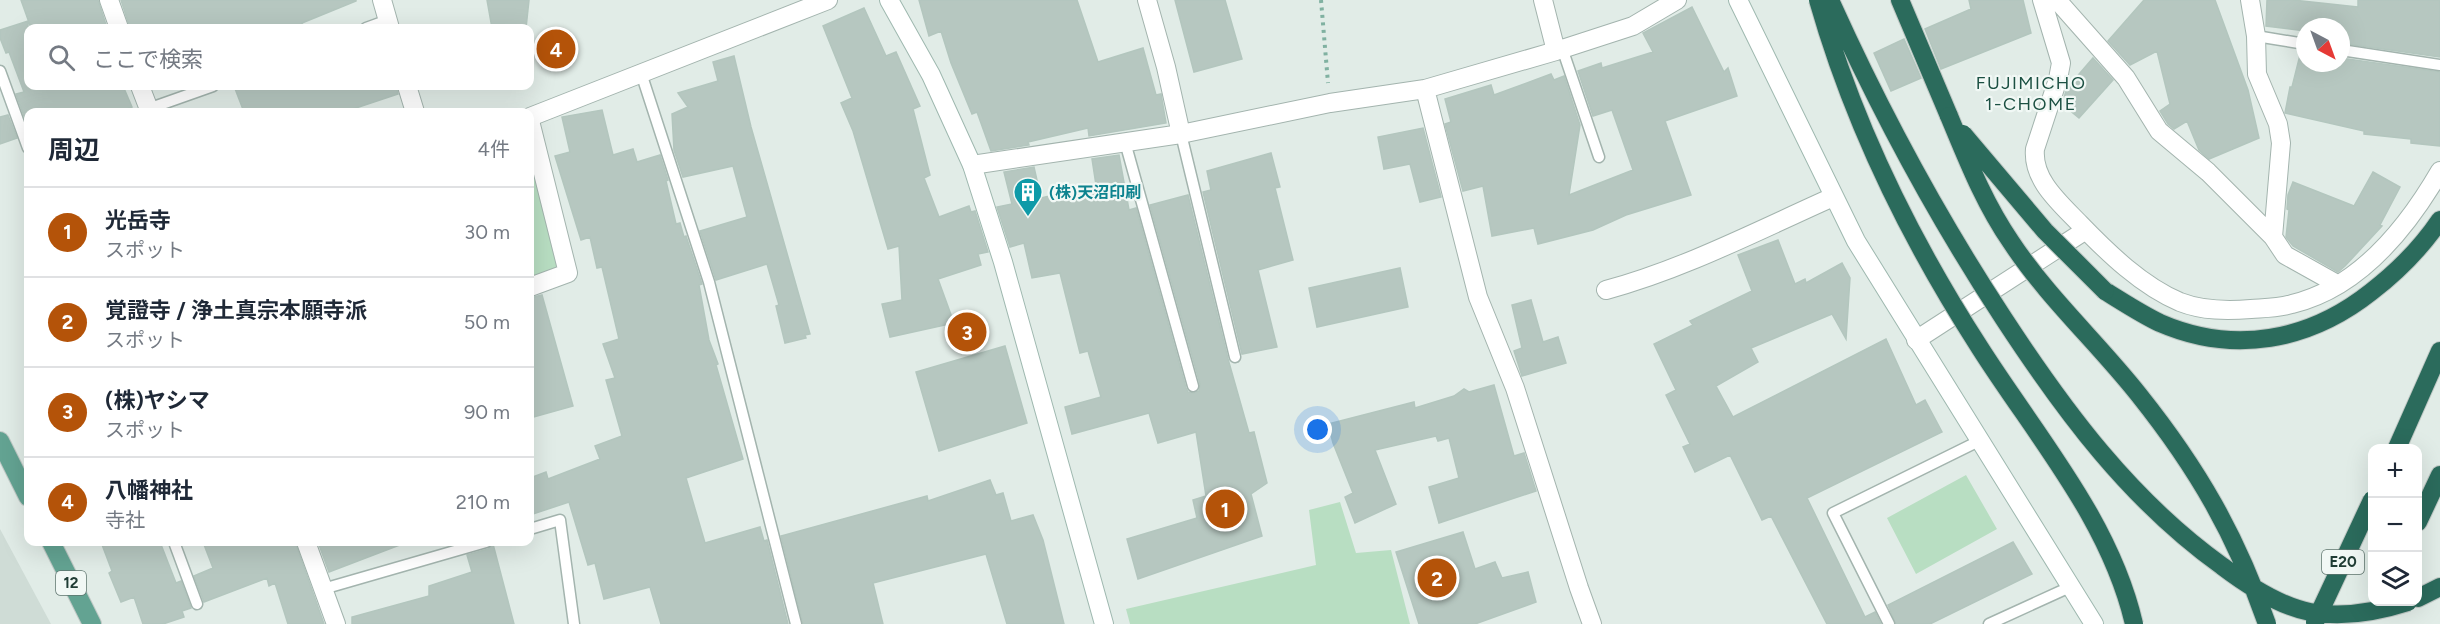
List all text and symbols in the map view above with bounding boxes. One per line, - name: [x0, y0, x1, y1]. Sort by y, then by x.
- north arrow: [2296, 18, 2350, 72]
- search box: [24, 24, 534, 90]
- pin: 4: [536, 26, 576, 72]
- icon: search: [45, 41, 78, 74]
- text: ここで検索: [93, 46, 203, 73]
- district label: FUJIMICHO 1-CHOME: [1976, 72, 2086, 115]
- text: 周辺: [48, 134, 100, 166]
- text: 4件: [478, 137, 510, 161]
- building icon: (株)天沼印刷: [1012, 176, 1044, 218]
- place label: (株)天沼印刷: [1049, 183, 1141, 202]
- text: 光岳寺: [105, 207, 171, 234]
- text: 1: [63, 220, 72, 244]
- text: 30 m: [464, 220, 510, 244]
- text: スポット: [105, 238, 185, 262]
- text: 覚證寺 / 浄土真宗本願寺派: [105, 297, 367, 324]
- text: 2: [62, 310, 73, 334]
- text: 50 m: [464, 310, 510, 334]
- pin: 3: [948, 310, 986, 354]
- text: スポット: [105, 328, 185, 352]
- text: (株)ヤシマ: [105, 387, 210, 414]
- text: 3: [62, 400, 73, 424]
- text: 90 m: [464, 400, 510, 424]
- your location: [1303, 415, 1332, 444]
- text: スポット: [105, 418, 185, 442]
- map controls: [2368, 444, 2422, 606]
- button: +: [2368, 444, 2422, 498]
- text: 八幡神社: [105, 477, 193, 504]
- pin: 1: [1206, 486, 1244, 532]
- text: 4: [61, 490, 74, 514]
- text: 210 m: [456, 490, 510, 514]
- button: −: [2368, 498, 2422, 552]
- text: 寺社: [105, 508, 145, 532]
- road number: E20: [2322, 550, 2364, 574]
- button: layers: [2368, 552, 2422, 606]
- pin: 2: [1418, 556, 1456, 600]
- road number: 12: [56, 571, 86, 595]

